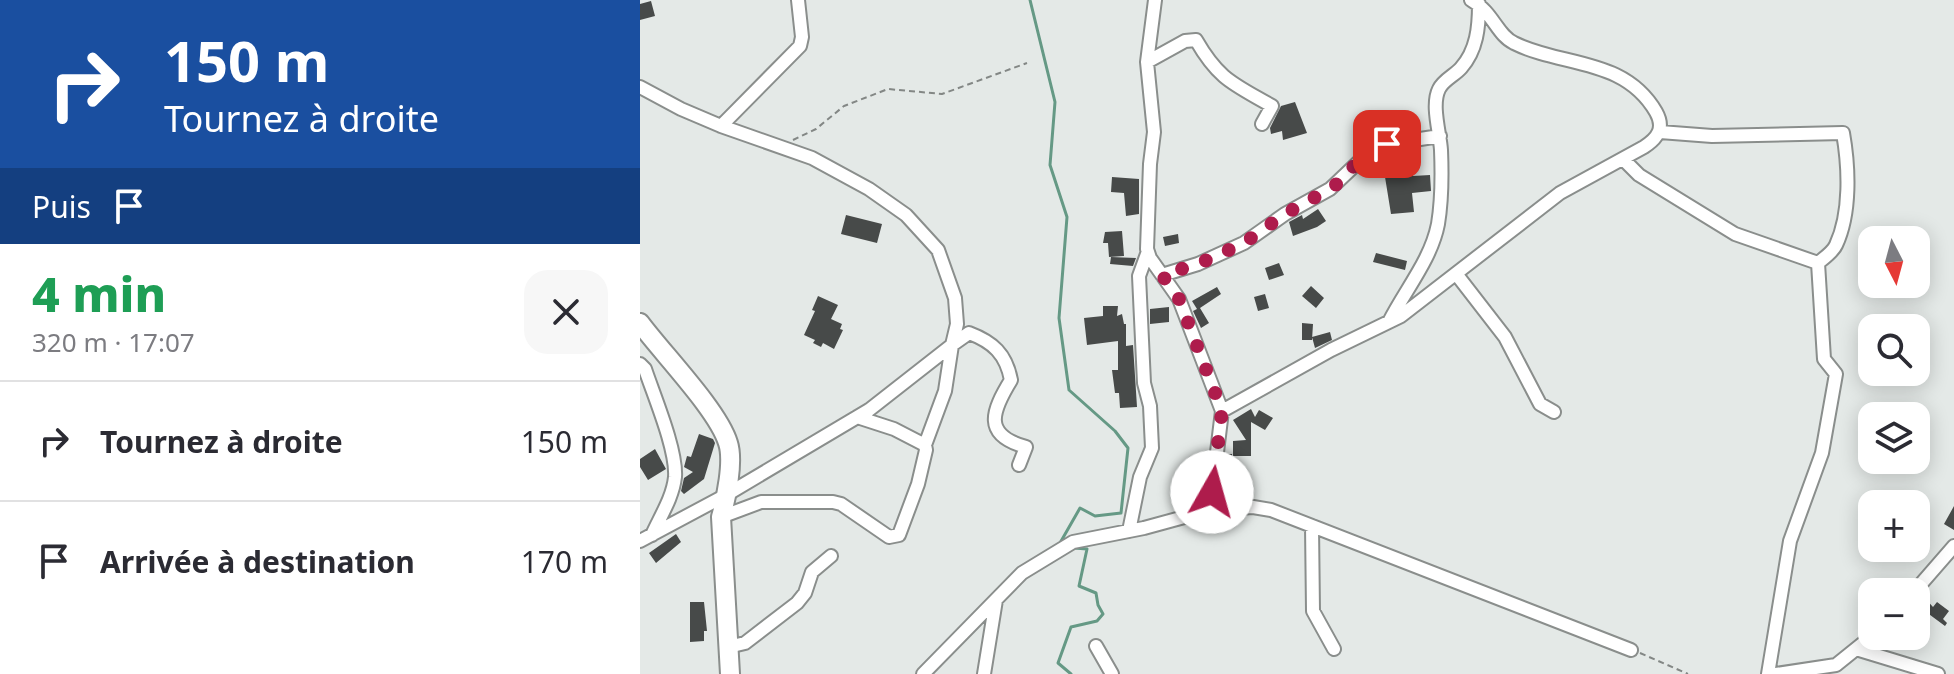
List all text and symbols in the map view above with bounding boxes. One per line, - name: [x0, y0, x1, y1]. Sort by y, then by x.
- text: 150 m: [164, 22, 329, 98]
- icon: right: [32, 32, 136, 136]
- text: Tournez à droite: [164, 94, 439, 143]
- pin: [1353, 110, 1421, 178]
- icon: arrive: [1365, 122, 1409, 166]
- icon: arrive: [107, 184, 151, 228]
- text: Puis: [32, 186, 91, 227]
- north arrow: [1858, 226, 1930, 298]
- map controls: [1858, 226, 1930, 650]
- text: 4 min: [32, 261, 166, 326]
- button: close: [524, 270, 608, 354]
- button: search: [1858, 314, 1930, 386]
- text: 320 m · 17:07: [32, 324, 195, 360]
- button: layers: [1858, 402, 1930, 474]
- icon: right: [32, 419, 76, 463]
- text: Tournez à droite: [100, 421, 343, 462]
- text: 150 m: [521, 421, 608, 462]
- position arrow: [1170, 450, 1254, 534]
- button: +: [1858, 490, 1930, 562]
- icon: arrive: [32, 539, 76, 583]
- text: Arrivée à destination: [100, 541, 415, 582]
- text: 170 m: [521, 541, 608, 582]
- button: −: [1858, 578, 1930, 650]

